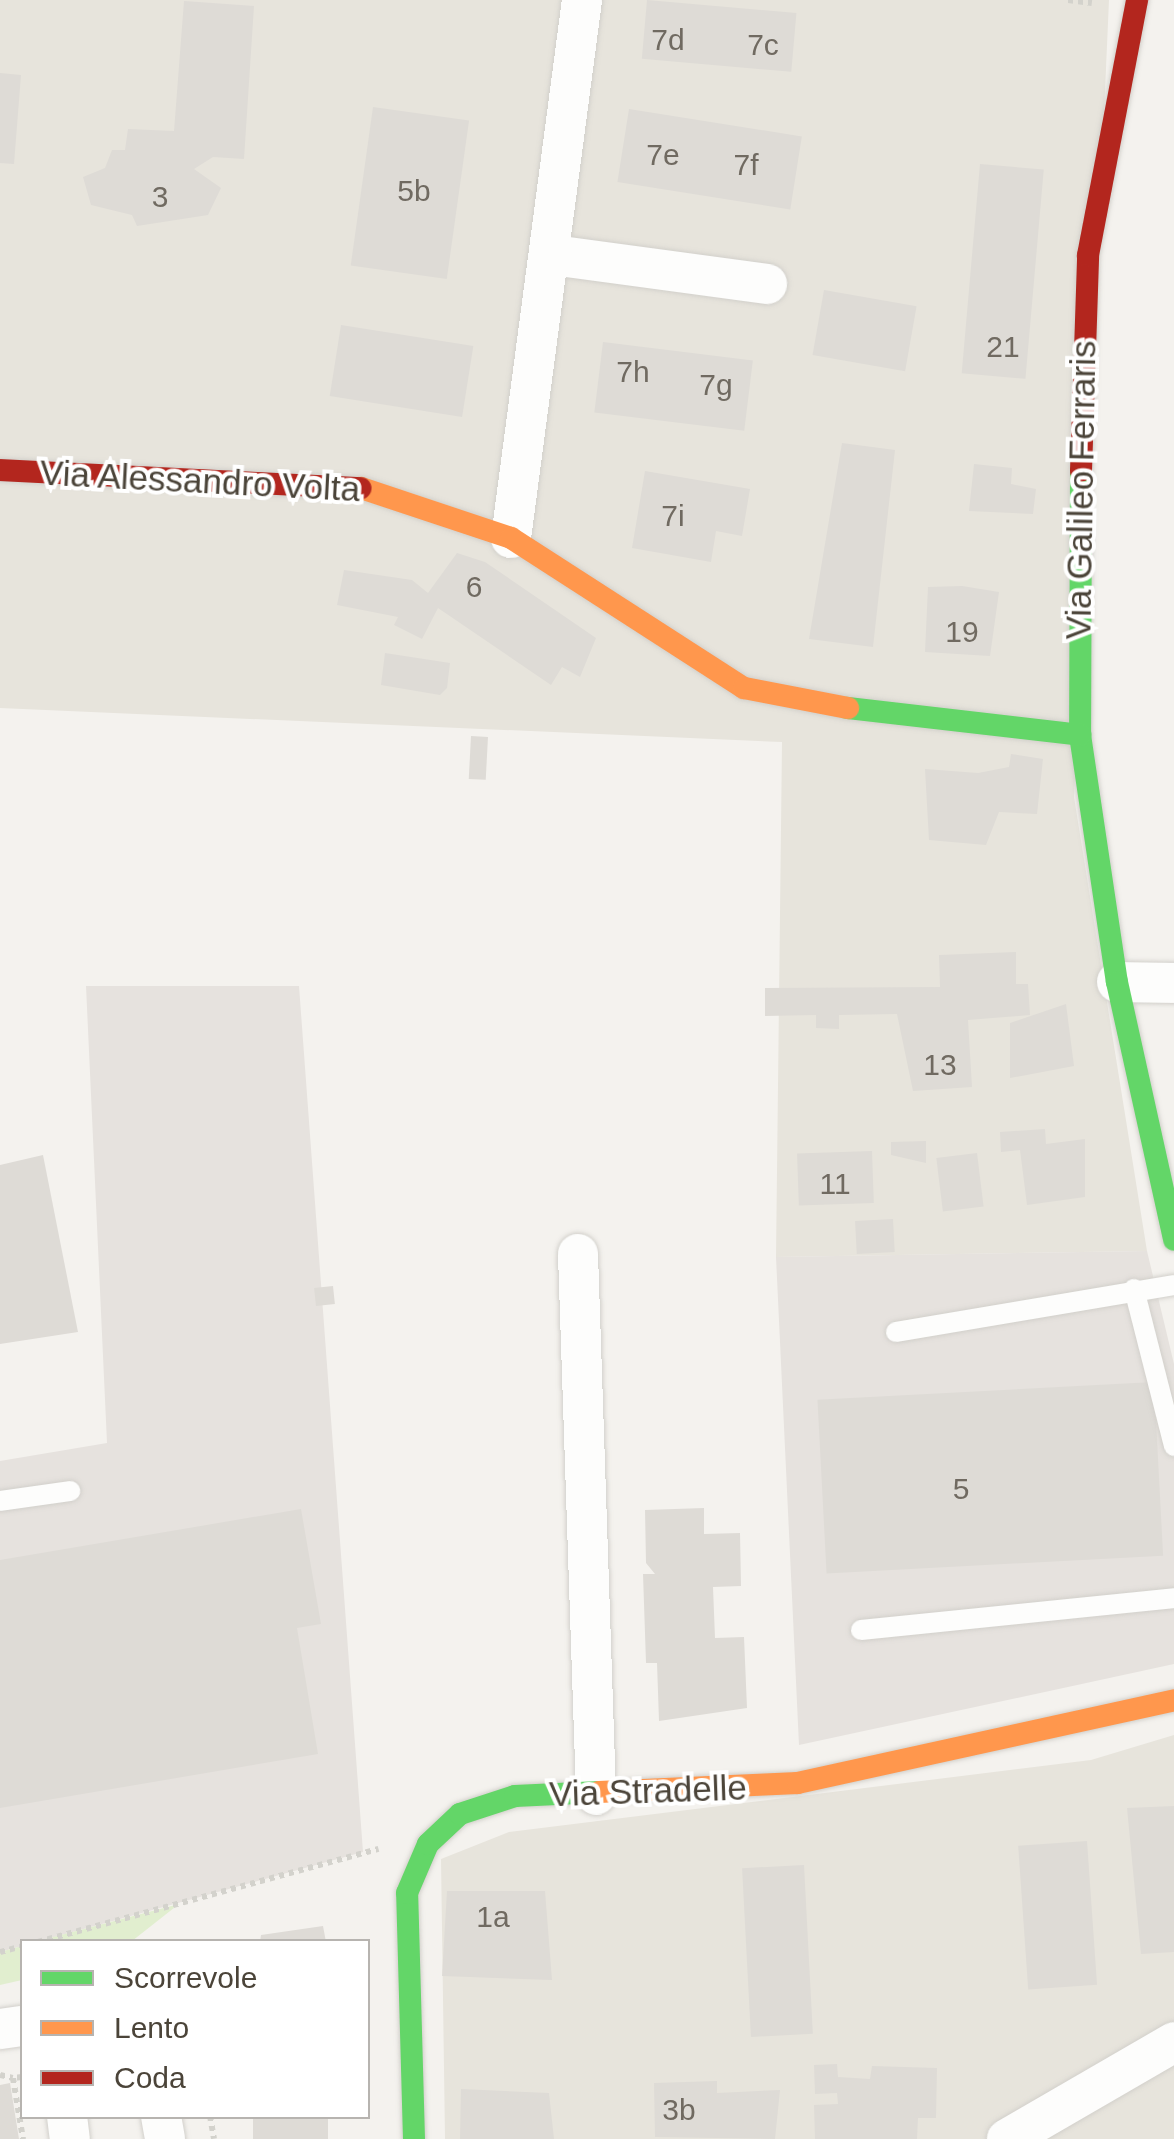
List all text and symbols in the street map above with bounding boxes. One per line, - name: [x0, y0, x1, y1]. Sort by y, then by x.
- house number: 7d: [651, 22, 685, 58]
- house number: 7c: [747, 27, 779, 63]
- house number: 7e: [646, 137, 680, 173]
- house number: 7f: [733, 147, 759, 183]
- house number: 5b: [397, 173, 431, 209]
- house number: 3: [152, 179, 168, 215]
- house number: 21: [986, 329, 1020, 365]
- street label: Via Galileo Ferraris: [1057, 340, 1105, 640]
- house number: 7h: [616, 354, 650, 390]
- house number: 7g: [699, 367, 733, 403]
- street label: Via Alessandro Volta: [38, 452, 362, 510]
- house number: 7i: [661, 498, 685, 534]
- house number: 6: [466, 569, 482, 605]
- house number: 19: [945, 614, 979, 650]
- house number: 13: [923, 1047, 957, 1083]
- house number: 11: [819, 1166, 851, 1202]
- house number: 5: [953, 1471, 969, 1507]
- street label: Via Stradelle: [548, 1767, 748, 1815]
- house number: 1a: [476, 1899, 510, 1935]
- legend: [20, 1939, 370, 2119]
- text: Scorrevole: [114, 1961, 257, 1994]
- text: Lento: [114, 2011, 189, 2044]
- text: Coda: [114, 2061, 186, 2094]
- house number: 3b: [662, 2092, 696, 2128]

